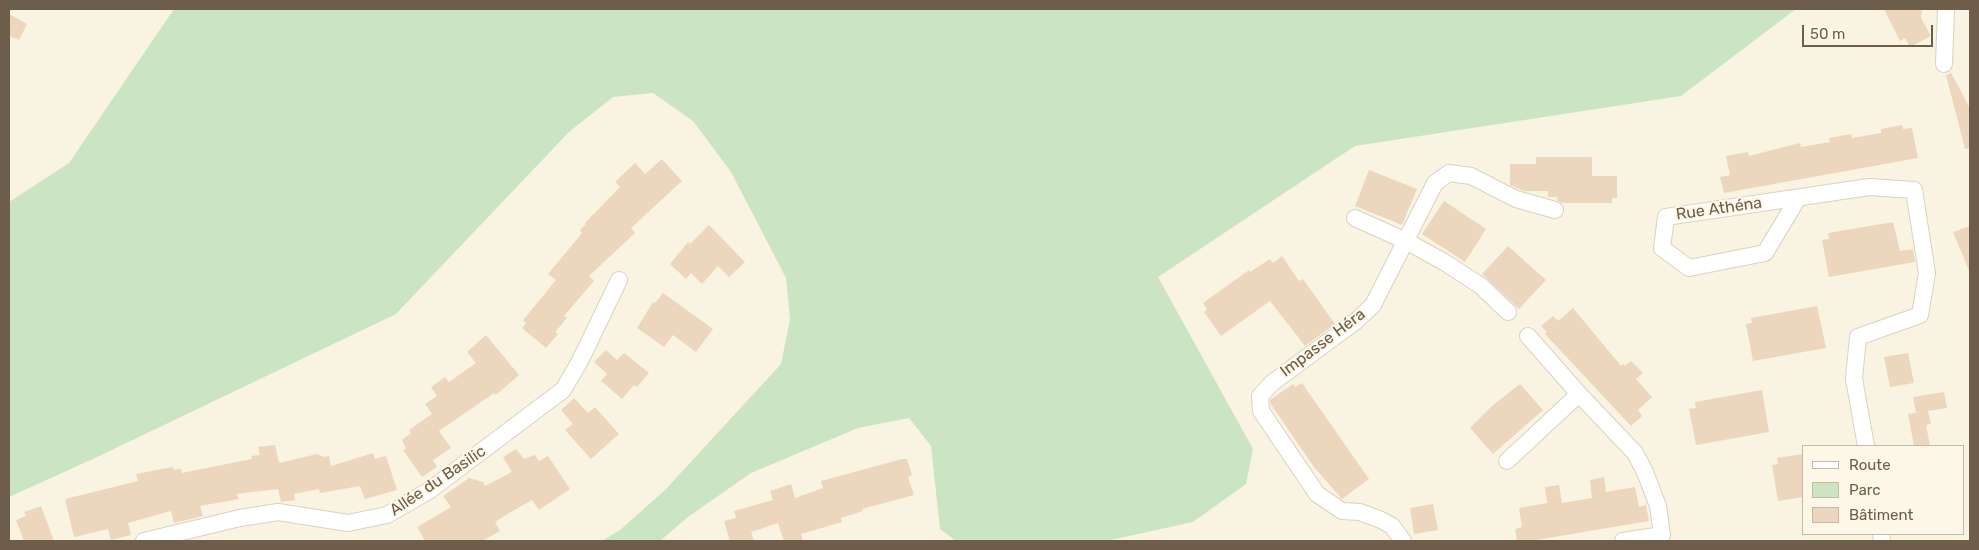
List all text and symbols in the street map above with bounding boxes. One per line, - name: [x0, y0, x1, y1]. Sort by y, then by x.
- scale bar: [1804, 15, 1935, 47]
- text: 50 m: [1810, 25, 1845, 43]
- street label: Rue Athéna: [1675, 193, 1763, 225]
- street label: Impasse Héra: [1277, 305, 1369, 381]
- street label: Allée du Basilic: [386, 442, 490, 520]
- legend: [1802, 445, 1964, 535]
- text: Route: [1849, 456, 1891, 474]
- text: Parc: [1849, 481, 1881, 499]
- text: Bâtiment: [1849, 506, 1913, 524]

